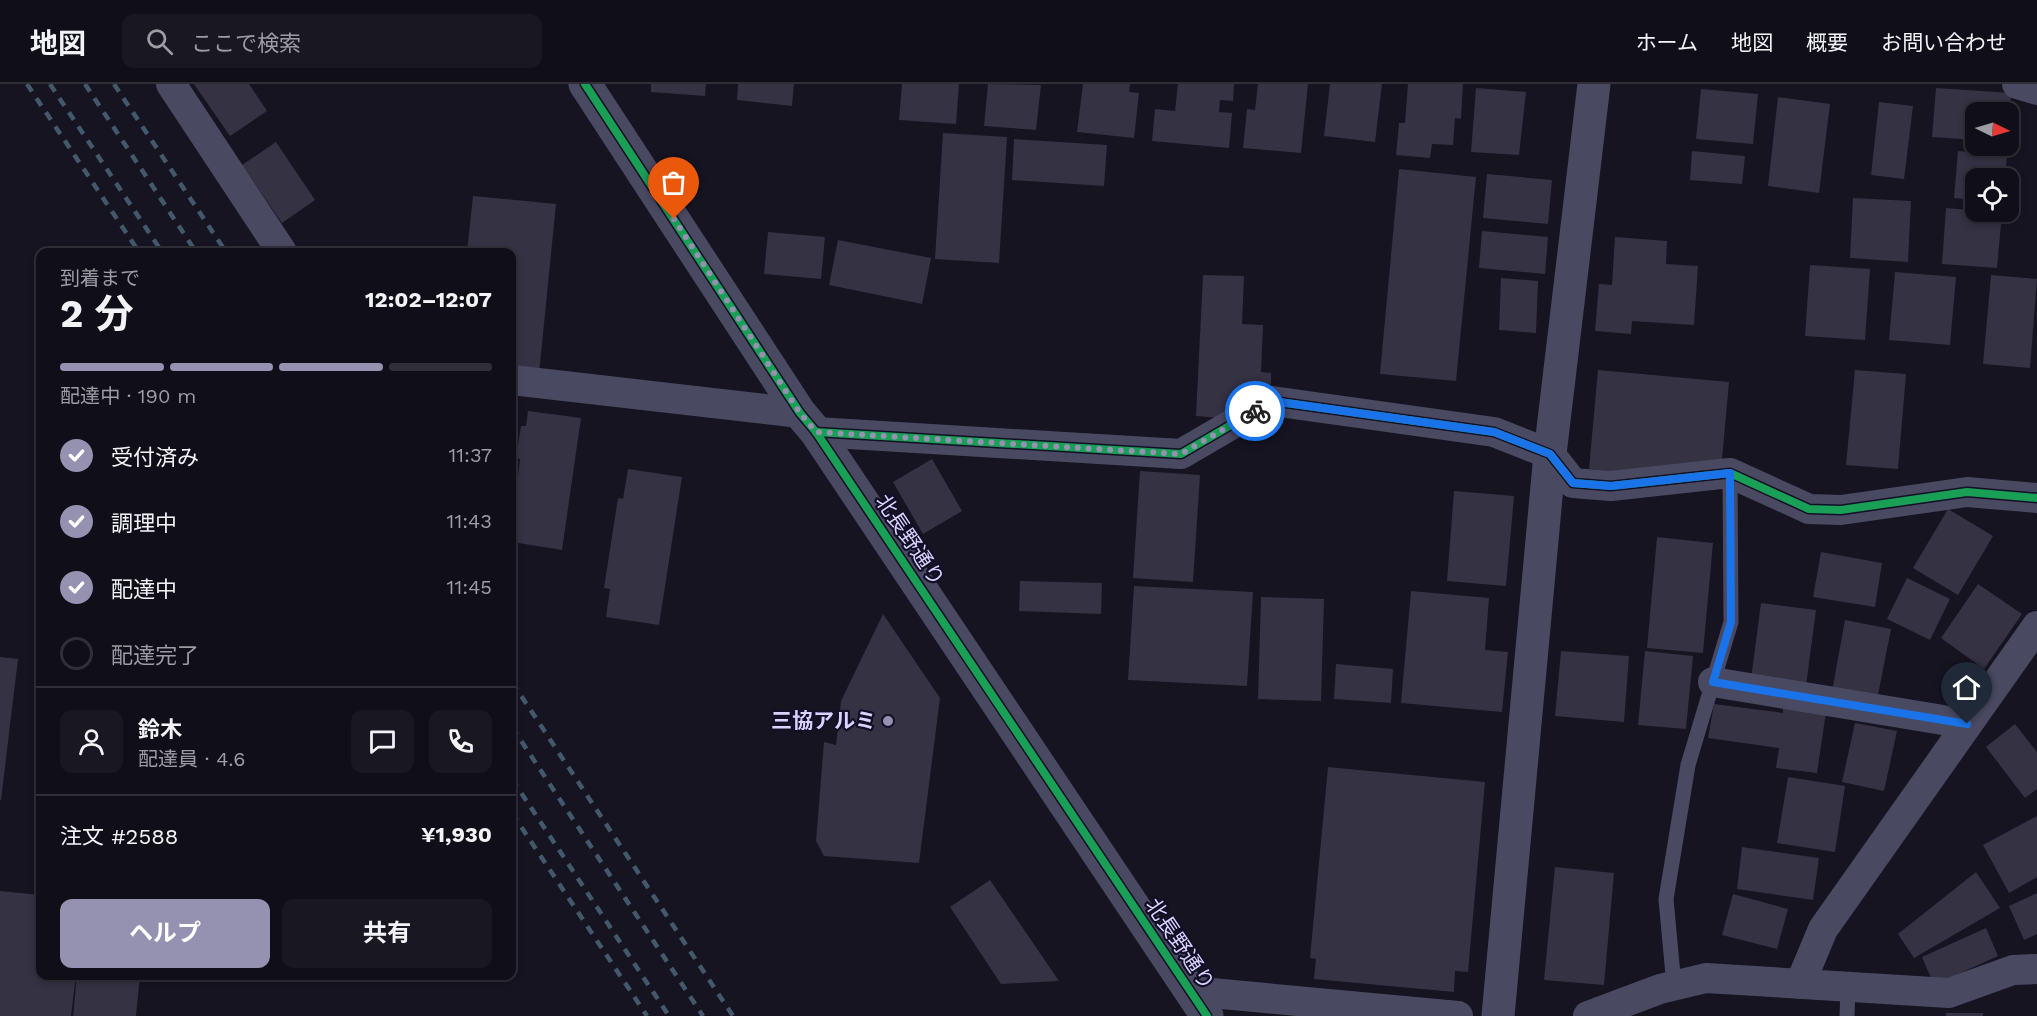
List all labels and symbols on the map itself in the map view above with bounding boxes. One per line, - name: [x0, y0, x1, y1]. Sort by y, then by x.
- north arrow: [1965, 102, 2019, 156]
- pin: [648, 157, 699, 219]
- courier: [1225, 381, 1285, 441]
- street label: 北長野通り: [871, 489, 950, 590]
- pin: [1941, 662, 1992, 724]
- place label: 三協アルミ: [771, 708, 876, 733]
- marker: 三協アルミ: [881, 714, 895, 728]
- street label: 北長野通り: [1141, 893, 1220, 994]

